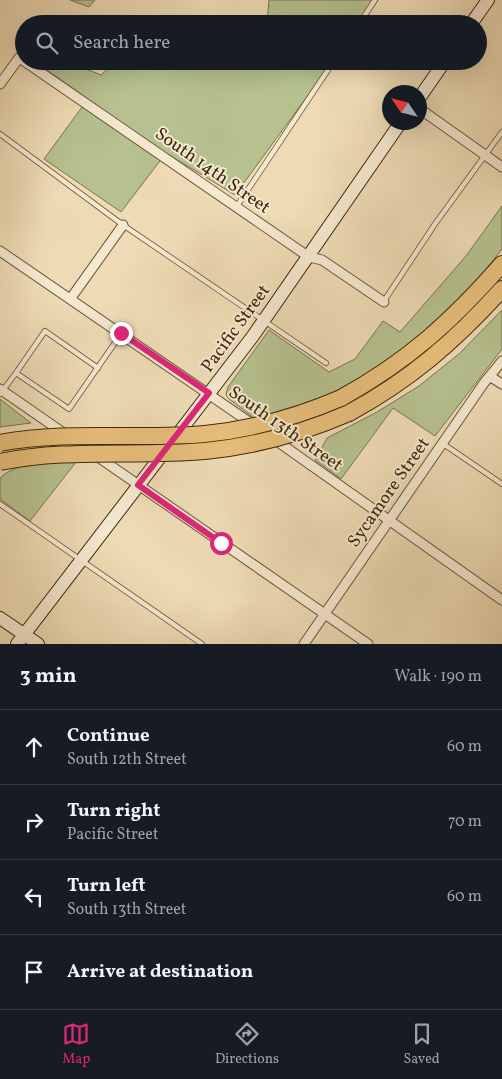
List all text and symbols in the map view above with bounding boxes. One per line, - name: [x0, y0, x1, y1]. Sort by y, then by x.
- search box: [15, 15, 487, 70]
- icon: search: [33, 29, 61, 57]
- text: Search here: [73, 30, 170, 56]
- north arrow: [382, 85, 427, 130]
- street label: South 14th Street: [149, 122, 275, 220]
- street label: Pacific Street: [196, 280, 277, 378]
- route end: [110, 322, 133, 345]
- street label: South 13th Street: [223, 380, 347, 478]
- street label: Sycamore Street: [342, 433, 436, 553]
- route start: [210, 532, 233, 555]
- text: 3 min: [20, 662, 76, 691]
- text: Walk · 190 m: [394, 666, 482, 688]
- text: Continue: [67, 723, 150, 749]
- icon: ahead: [20, 733, 48, 761]
- text: 60 m: [447, 736, 482, 758]
- text: South 12th Street: [67, 749, 187, 771]
- text: Turn right: [67, 798, 160, 824]
- icon: right: [20, 808, 48, 836]
- text: 70 m: [448, 811, 482, 833]
- text: Pacific Street: [67, 824, 159, 846]
- text: Turn left: [67, 873, 146, 899]
- icon: left: [20, 883, 48, 911]
- text: 60 m: [447, 886, 482, 908]
- text: South 13th Street: [67, 899, 186, 921]
- icon: arrive: [20, 958, 48, 986]
- text: Arrive at destination: [67, 959, 253, 985]
- tab: Map: [62, 1020, 90, 1069]
- tab: Directions: [215, 1020, 279, 1069]
- tab: Saved: [404, 1020, 440, 1069]

